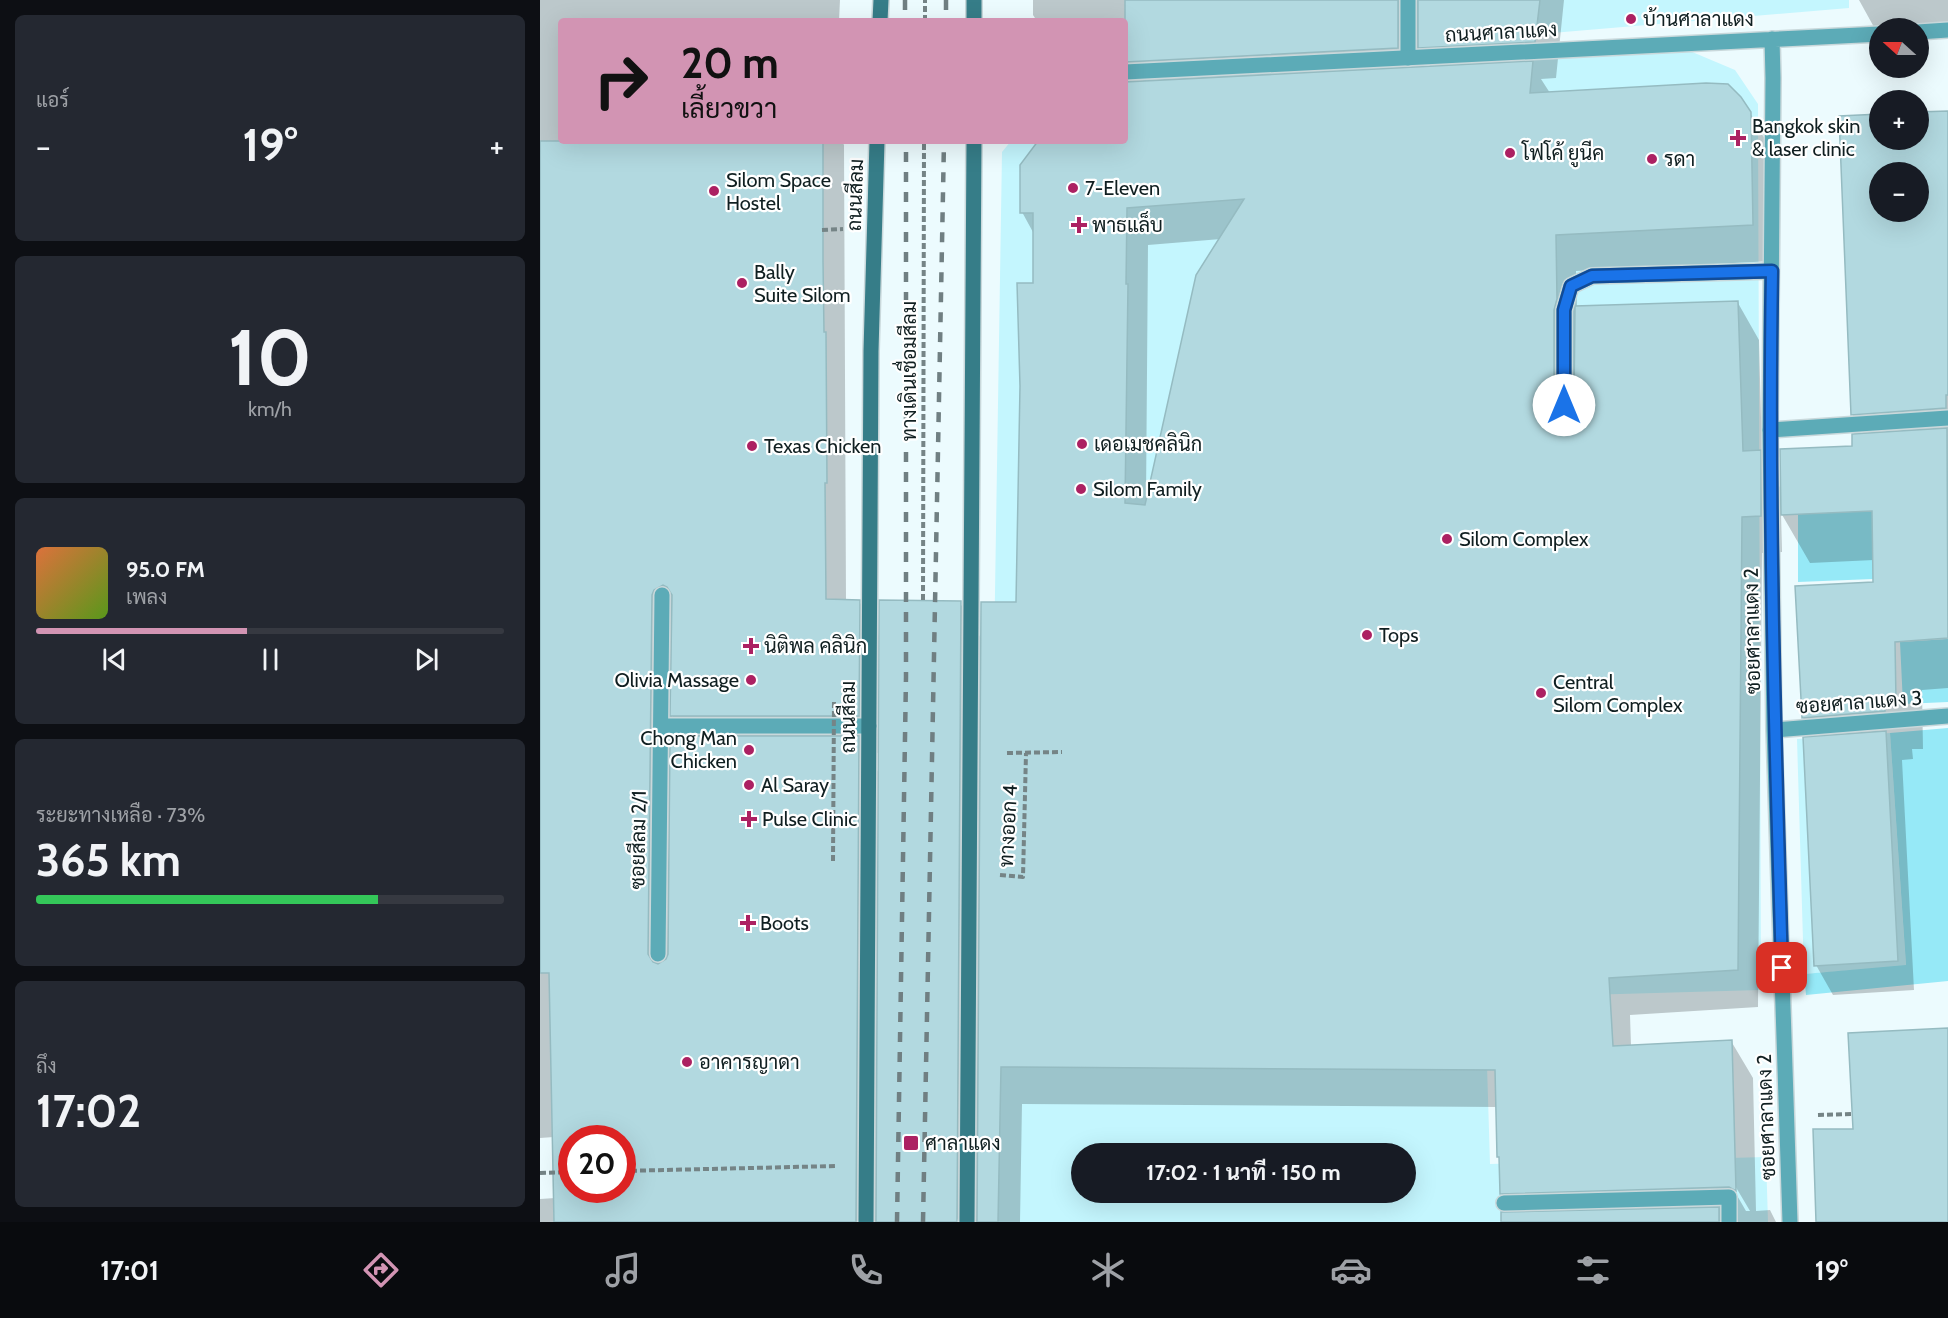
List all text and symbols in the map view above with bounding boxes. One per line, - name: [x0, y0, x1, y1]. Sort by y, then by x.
- place label: บ้านศาลาแดง: [1643, 7, 1754, 31]
- marker: บ้านศาลาแดง: [1624, 12, 1638, 26]
- street label: ถนนศาลาแดง: [1444, 17, 1558, 47]
- north arrow: [1869, 18, 1929, 78]
- map controls: [1869, 18, 1929, 222]
- text: 20 m: [681, 37, 779, 89]
- icon: right: [582, 42, 660, 120]
- text: แอร์: [36, 88, 69, 112]
- button: +: [1869, 90, 1929, 150]
- text: เลี้ยวขวา: [681, 92, 777, 125]
- place label: Bangkok skin & laser clinic: [1752, 114, 1860, 161]
- text: 19°: [243, 118, 297, 172]
- text: −: [36, 126, 51, 166]
- text: +: [489, 126, 504, 166]
- marker: Bangkok skin & laser clinic: [1729, 129, 1747, 147]
- place label: โฟโค้ ยูนีค: [1521, 140, 1604, 168]
- marker: โฟโค้ ยูนีค: [1503, 146, 1517, 160]
- place label: รดา: [1664, 147, 1695, 171]
- marker: รดา: [1645, 152, 1659, 166]
- street label: ถนนสีลม: [841, 158, 868, 232]
- button: −: [1869, 162, 1929, 222]
- place label: Silom Space Hostel: [726, 168, 831, 215]
- place label: 7-Eleven: [1085, 176, 1160, 200]
- marker: 7-Eleven: [1066, 181, 1080, 195]
- marker: Silom Space Hostel: [707, 184, 721, 198]
- place label: พาธแล็บ: [1092, 210, 1163, 237]
- marker: พาธแล็บ: [1070, 216, 1088, 234]
- place label: Bally Suite Silom: [754, 260, 851, 307]
- marker: Bally Suite Silom: [735, 276, 749, 290]
- street label: ทางเดินเชื่อมสีลม: [892, 301, 921, 441]
- text: 10: [228, 310, 312, 405]
- position arrow: [1532, 373, 1596, 437]
- text: km/h: [248, 397, 292, 421]
- place label: เดอเมชคลินิก: [1094, 432, 1202, 456]
- place label: Texas Chicken: [764, 434, 881, 458]
- marker: เดอเมชคลินิก: [1075, 437, 1089, 451]
- marker: Texas Chicken: [745, 439, 759, 453]
- place label: Silom Family: [1093, 477, 1202, 501]
- marker: Silom Family: [1074, 482, 1088, 496]
- place label: Silom Complex: [1459, 527, 1589, 551]
- marker: Silom Complex: [1440, 532, 1454, 546]
- text: 95.0 FM: [126, 556, 205, 583]
- street label: ซอยศาลาแดง 2: [1739, 568, 1765, 694]
- text: เพลง: [126, 585, 167, 609]
- place label: Tops: [1379, 623, 1419, 647]
- marker: Tops: [1360, 628, 1374, 642]
- place label: นิติพล คลินิก: [764, 634, 867, 658]
- marker: นิติพล คลินิก: [742, 637, 760, 655]
- icon: previous: [98, 643, 131, 676]
- icon: pause: [254, 643, 287, 676]
- icon: next: [410, 643, 443, 676]
- place label: Olivia Massage: [615, 668, 739, 692]
- place label: Central Silom Complex: [1553, 670, 1683, 717]
- marker: Olivia Massage: [744, 673, 758, 687]
- street label: ถนนสีลม: [835, 681, 860, 753]
- marker: Central Silom Complex: [1534, 686, 1548, 700]
- street label: ซอยศาลาแดง 3: [1795, 686, 1923, 718]
- place label: Chong Man Chicken: [640, 726, 737, 773]
- marker: Chong Man Chicken: [742, 743, 756, 757]
- place label: Al Saray: [761, 773, 829, 797]
- marker: Al Saray: [742, 778, 756, 792]
- street label: ทางออก 4: [994, 784, 1022, 868]
- street label: ซอยสีลม 2/1: [624, 790, 651, 890]
- text: ระยะทางเหลือ · 73%: [36, 803, 205, 827]
- place label: Pulse Clinic: [762, 807, 857, 831]
- marker: Pulse Clinic: [740, 810, 758, 828]
- text: 365 km: [36, 833, 181, 887]
- place label: Boots: [760, 911, 809, 935]
- marker: Boots: [741, 916, 755, 930]
- pin: [1756, 942, 1807, 993]
- icon: arrive: [1765, 951, 1798, 984]
- place label: อาคารญาดา: [699, 1050, 800, 1074]
- text: ถึง: [36, 1054, 57, 1078]
- street label: ซอยศาลาแดง 2: [1752, 1054, 1780, 1180]
- marker: อาคารญาดา: [680, 1055, 694, 1069]
- text: 17:02: [36, 1084, 141, 1138]
- speed limit sign: 20: [558, 1125, 636, 1203]
- place label: ศาลาแดง: [925, 1131, 1001, 1155]
- marker: ศาลาแดง: [902, 1134, 920, 1152]
- text: 17:02 · 1 นาที · 150 m: [1146, 1159, 1341, 1186]
- icon: directions: [360, 1249, 402, 1291]
- icon: music: [602, 1249, 644, 1291]
- icon: phone: [845, 1249, 887, 1291]
- icon: climate: [1087, 1249, 1129, 1291]
- icon: car: [1330, 1249, 1372, 1291]
- icon: filters: [1572, 1249, 1614, 1291]
- text: 17:01: [100, 1254, 159, 1287]
- text: 19°: [1815, 1254, 1848, 1287]

